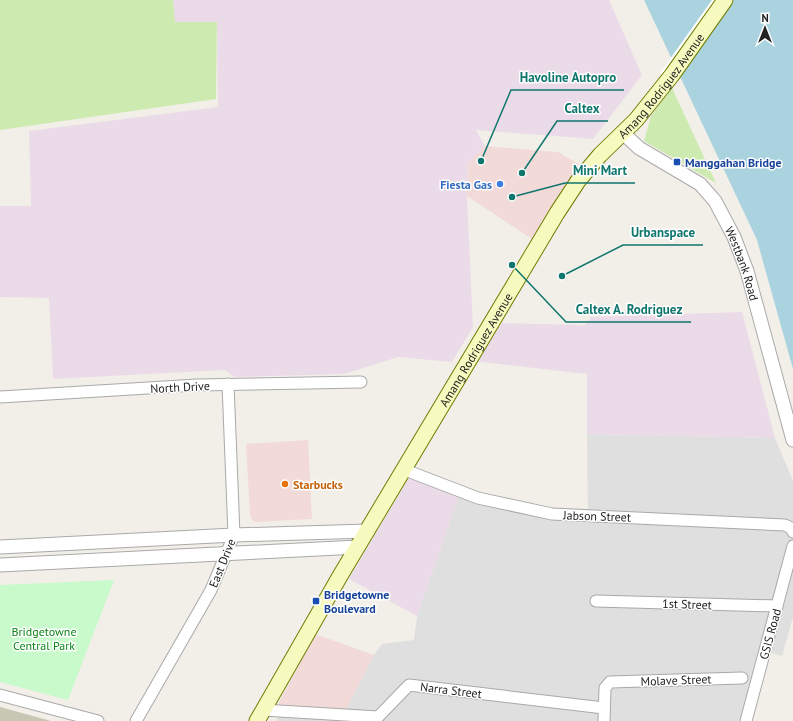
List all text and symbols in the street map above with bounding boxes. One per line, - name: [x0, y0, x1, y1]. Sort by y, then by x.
- north arrow: [745, 8, 785, 48]
- text: N: [761, 11, 769, 25]
- street label: Amang Rodriguez Avenue: [615, 30, 707, 141]
- callout: Havoline Autopro: [511, 65, 624, 90]
- text: Havoline Autopro: [520, 69, 616, 86]
- callout: Caltex: [557, 96, 608, 121]
- text: Caltex: [564, 100, 600, 117]
- place label: Manggahan Bridge: [685, 155, 782, 170]
- marker: Manggahan Bridge: [672, 157, 682, 167]
- callout: Mini Mart: [565, 158, 635, 183]
- text: Mini Mart: [573, 162, 628, 179]
- place label: Fiesta Gas: [440, 177, 492, 192]
- marker: Fiesta Gas: [495, 179, 505, 189]
- callout: Urbanspace: [623, 220, 703, 245]
- text: Urbanspace: [631, 224, 695, 241]
- street label: Westbank Road: [722, 224, 762, 302]
- street label: Amang Rodriguez Avenue: [436, 290, 515, 409]
- callout: Caltex A. Rodriguez: [566, 297, 691, 322]
- text: Caltex A. Rodriguez: [576, 301, 682, 318]
- street label: North Drive: [150, 378, 210, 396]
- place label: Starbucks: [293, 477, 343, 492]
- marker: Starbucks: [280, 479, 290, 489]
- street label: Jabson Street: [562, 507, 631, 525]
- street label: East Drive: [205, 536, 239, 590]
- place label: Bridgetowne Boulevard: [324, 587, 389, 616]
- marker: Bridgetowne Boulevard: [311, 596, 321, 606]
- street label: 1st Street: [662, 596, 712, 612]
- street label: GSIS Road: [756, 607, 784, 661]
- park label: Bridgetowne Central Park: [11, 624, 77, 653]
- street label: Molave Street: [640, 671, 712, 689]
- street label: Narra Street: [419, 679, 483, 701]

